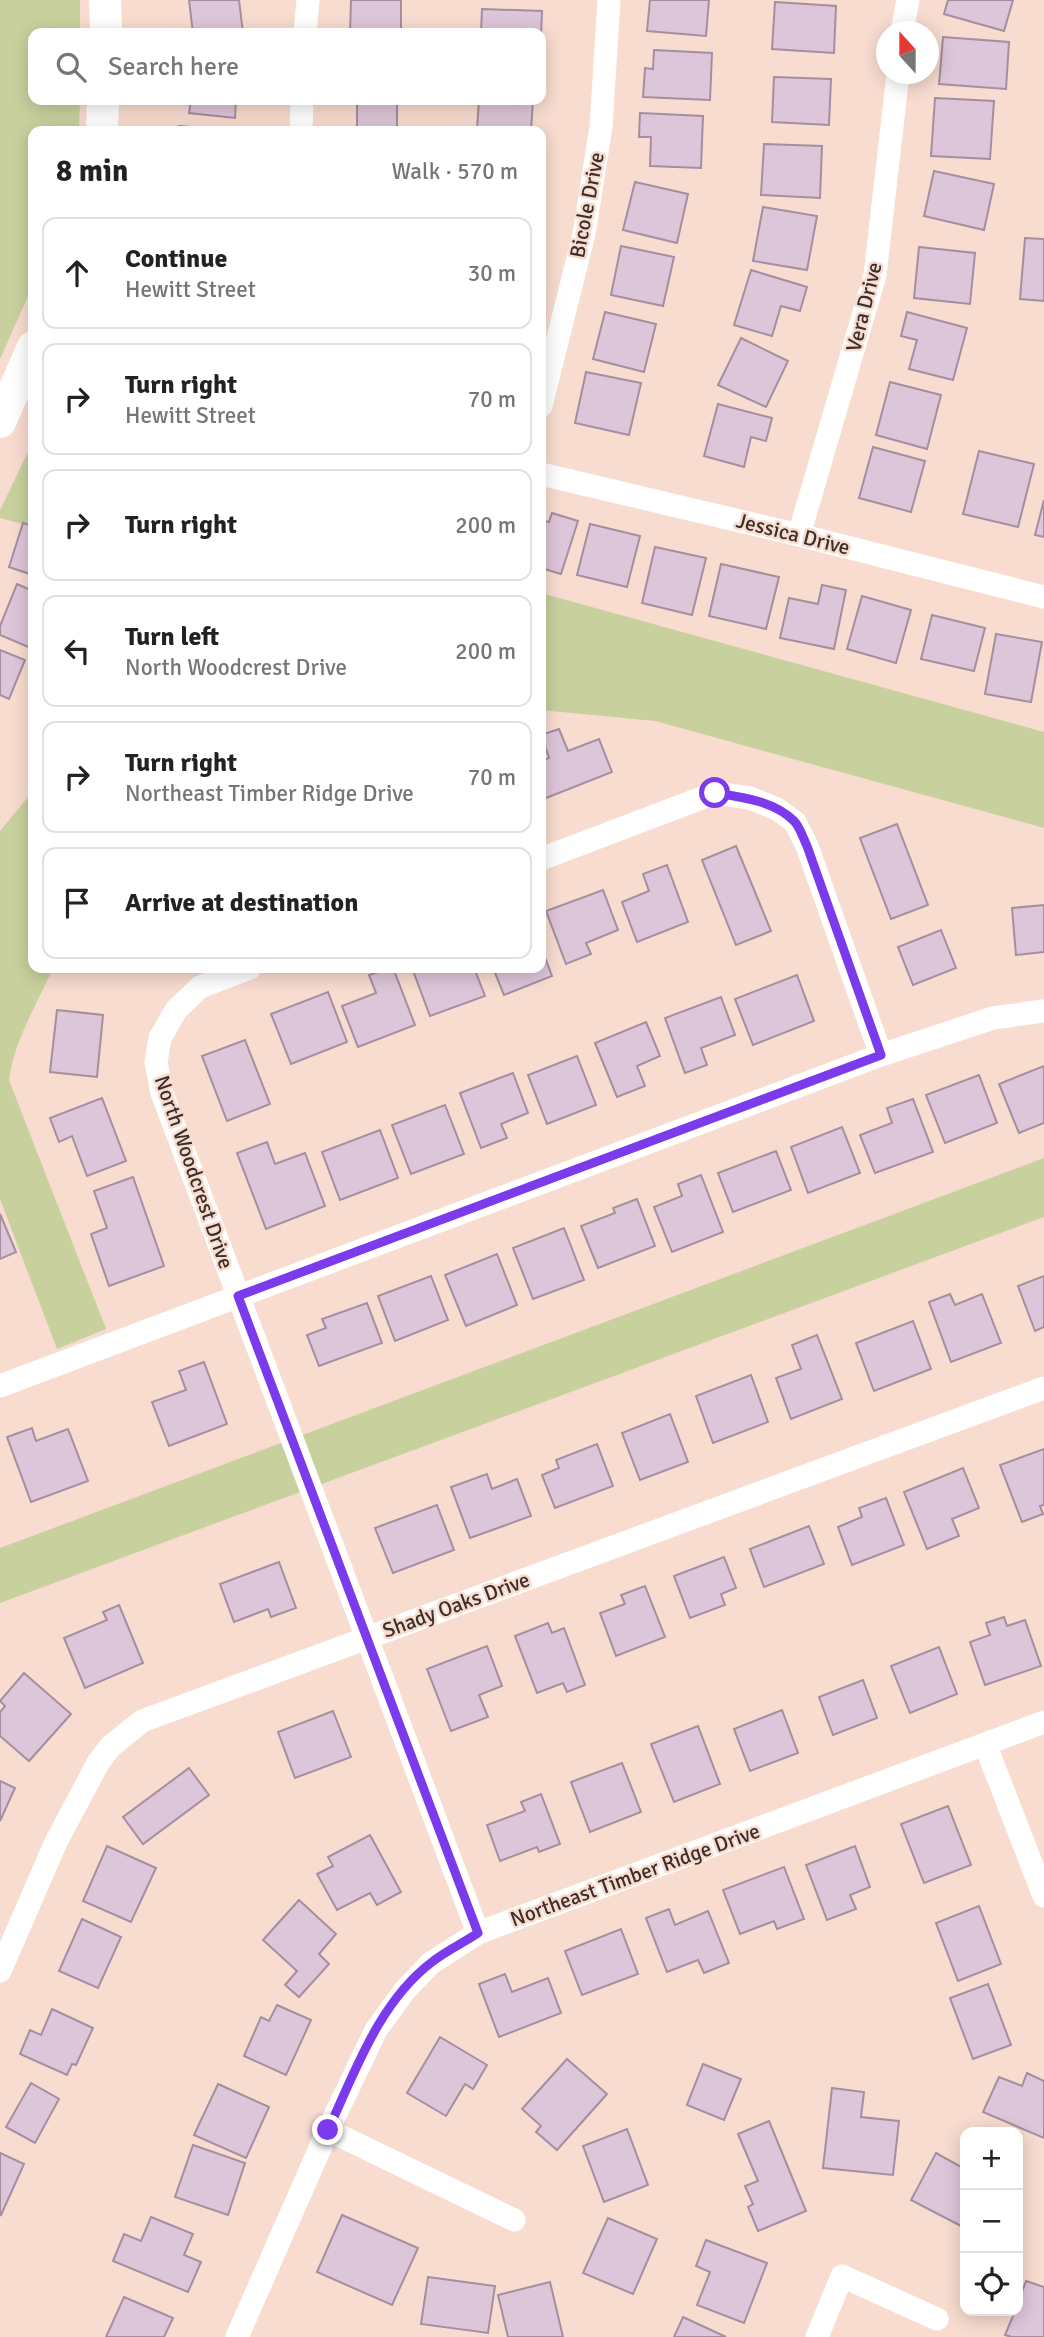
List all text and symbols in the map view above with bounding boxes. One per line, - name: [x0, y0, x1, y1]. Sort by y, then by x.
- north arrow: [876, 21, 939, 84]
- search box: [28, 28, 546, 105]
- icon: search: [52, 48, 90, 86]
- text: Search here: [108, 51, 239, 83]
- street label: Bicole Drive: [564, 150, 610, 260]
- text: 8 min: [56, 153, 128, 190]
- text: Walk · 570 m: [392, 157, 518, 186]
- text: Continue: [125, 243, 227, 275]
- icon: ahead: [58, 254, 96, 292]
- text: 30 m: [468, 259, 516, 288]
- street label: Vera Drive: [840, 260, 888, 354]
- text: Hewitt Street: [125, 275, 256, 304]
- text: Turn right: [125, 369, 237, 401]
- icon: right: [58, 380, 96, 418]
- text: 70 m: [468, 385, 516, 414]
- text: Hewitt Street: [125, 401, 256, 430]
- icon: right: [58, 506, 96, 544]
- street label: Jessica Drive: [733, 507, 853, 561]
- text: Turn right: [125, 509, 237, 541]
- text: 200 m: [455, 511, 516, 540]
- text: Turn left: [125, 621, 219, 653]
- icon: left: [58, 632, 96, 670]
- text: 200 m: [455, 637, 516, 666]
- text: North Woodcrest Drive: [125, 653, 347, 682]
- text: Turn right: [125, 747, 237, 779]
- icon: right: [58, 758, 96, 796]
- text: 70 m: [468, 763, 516, 792]
- route start: [699, 777, 730, 808]
- text: Northeast Timber Ridge Drive: [125, 779, 414, 808]
- icon: arrive: [58, 884, 96, 922]
- text: Arrive at destination: [125, 887, 358, 919]
- street label: North Woodcrest Drive: [149, 1072, 239, 1272]
- street label: Shady Oaks Drive: [379, 1566, 533, 1644]
- street label: Northeast Timber Ridge Drive: [507, 1818, 763, 1932]
- route end: [312, 2114, 343, 2145]
- map controls: [960, 2127, 1023, 2316]
- button: +: [960, 2127, 1023, 2190]
- button: −: [960, 2190, 1023, 2253]
- button: locate: [960, 2253, 1023, 2316]

